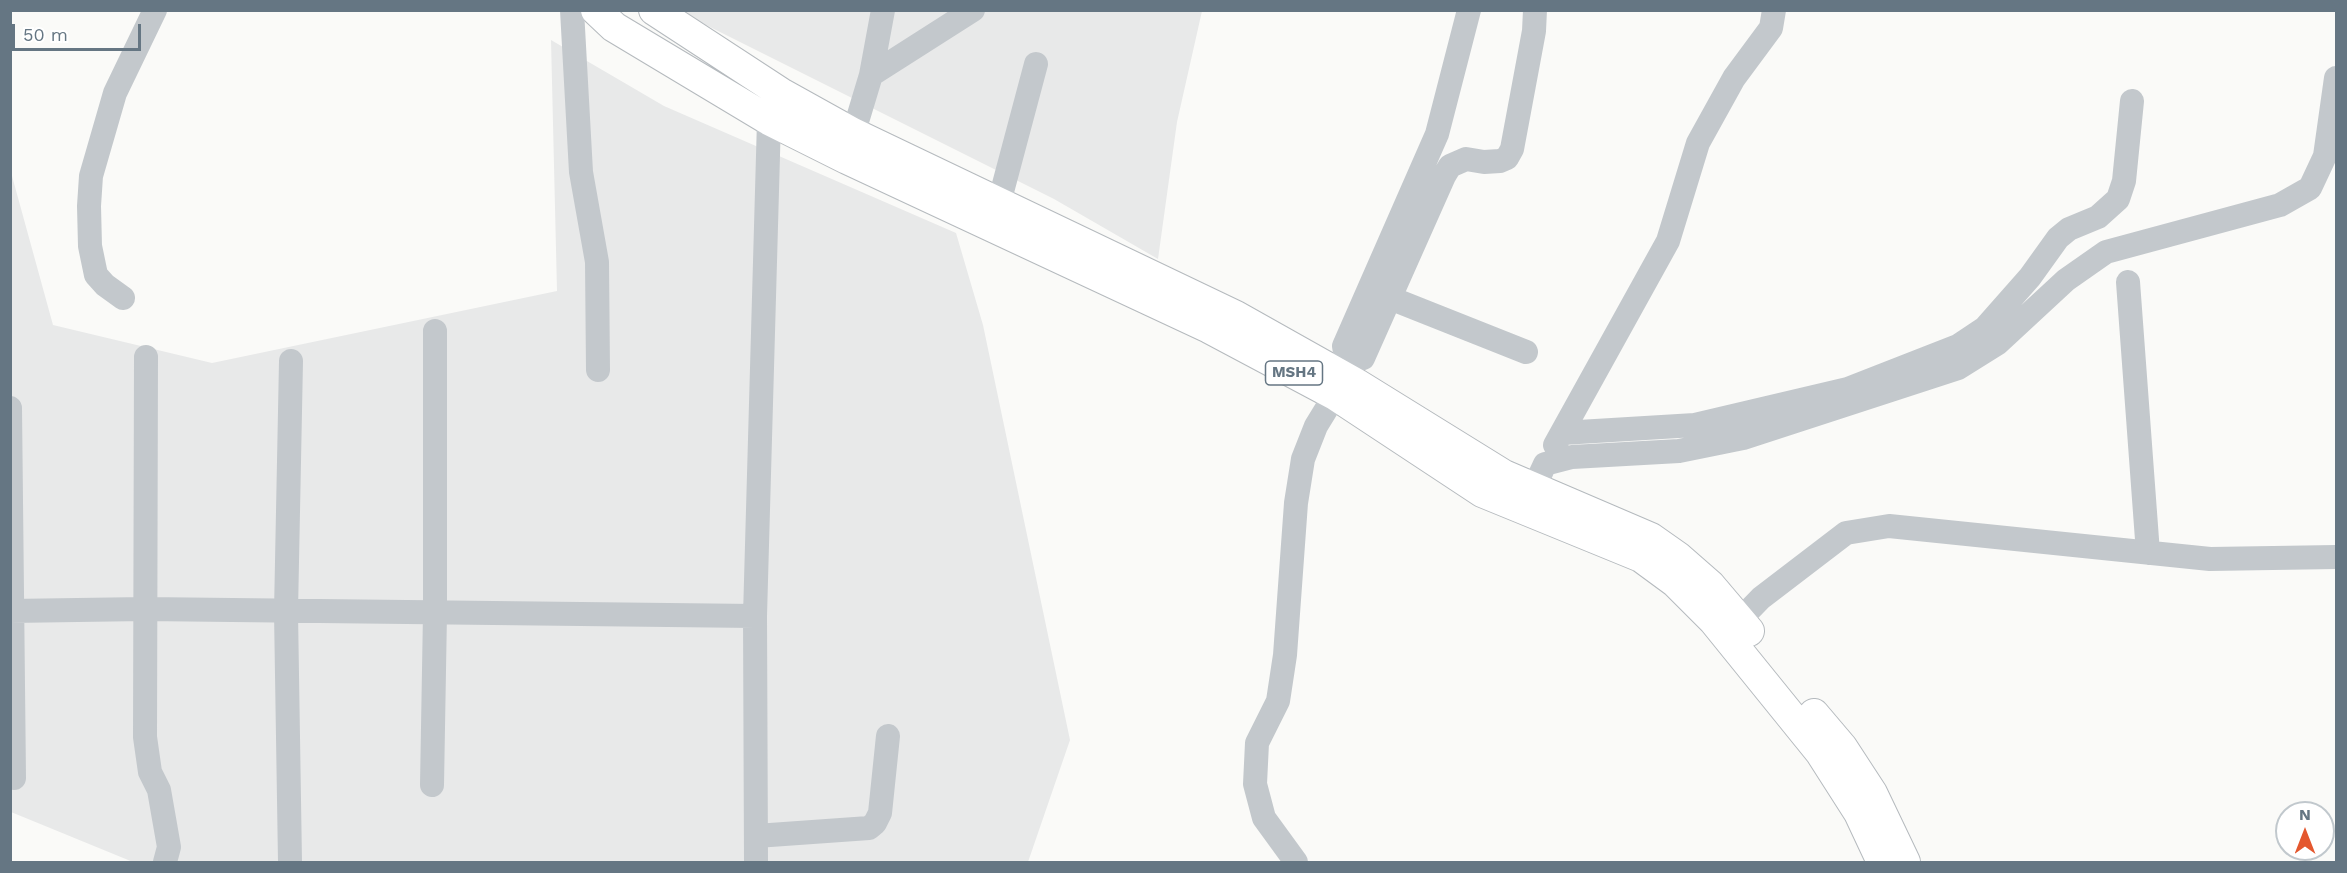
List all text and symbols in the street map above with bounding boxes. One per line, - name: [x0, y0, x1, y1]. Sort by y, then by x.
- scale bar: [15, 12, 144, 50]
- text: 50 m: [23, 24, 68, 45]
- road number: MSH4: [1266, 361, 1322, 385]
- north arrow: [2275, 801, 2335, 861]
- text: N: [2299, 805, 2311, 824]

